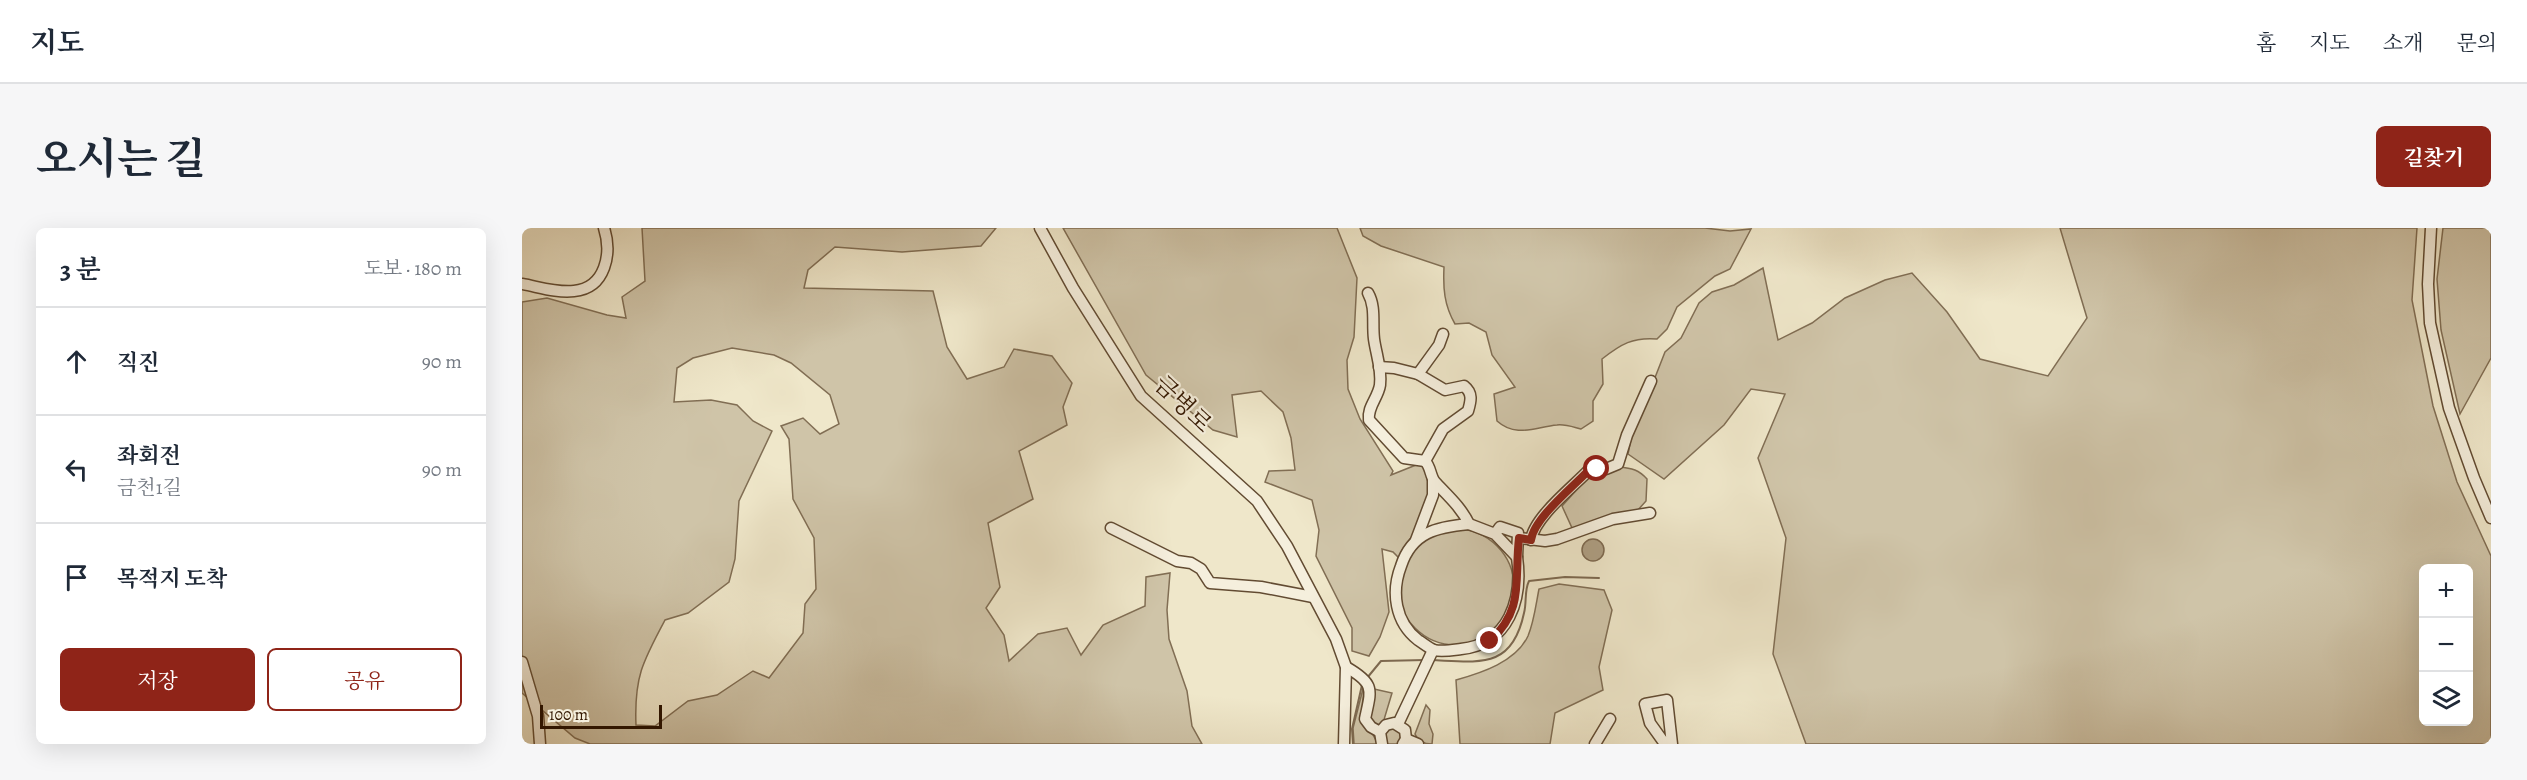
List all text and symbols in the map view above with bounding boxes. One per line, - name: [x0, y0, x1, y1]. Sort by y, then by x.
- text: 지도: [30, 24, 84, 62]
- text: 홈: [2256, 29, 2276, 57]
- text: 지도: [2309, 29, 2350, 57]
- text: 소개: [2383, 29, 2423, 57]
- text: 문의: [2456, 29, 2497, 57]
- button: 길찾기: [2376, 126, 2491, 187]
- text: 오시는 길: [36, 130, 206, 187]
- text: 3 분: [60, 252, 101, 287]
- text: 도보 · 180 m: [364, 255, 462, 282]
- icon: ahead: [60, 345, 93, 378]
- text: 직진: [117, 348, 160, 378]
- text: 90 m: [422, 348, 462, 375]
- street label: 금병로: [1147, 368, 1219, 440]
- text: 좌회전: [117, 441, 181, 471]
- icon: left: [60, 453, 93, 486]
- route start: [1583, 455, 1609, 481]
- text: 90 m: [422, 456, 462, 483]
- text: 금천1길: [117, 474, 182, 501]
- icon: arrive: [60, 561, 93, 594]
- text: 목적지 도착: [117, 564, 227, 594]
- map controls: [2419, 564, 2473, 726]
- button: +: [2419, 564, 2473, 618]
- button: −: [2419, 618, 2473, 672]
- route end: [1476, 627, 1502, 653]
- button: 저장: [60, 648, 255, 711]
- button: 공유: [267, 648, 462, 711]
- button: layers: [2419, 672, 2473, 726]
- scale bar: [540, 702, 662, 730]
- text: 100 m: [549, 704, 588, 726]

